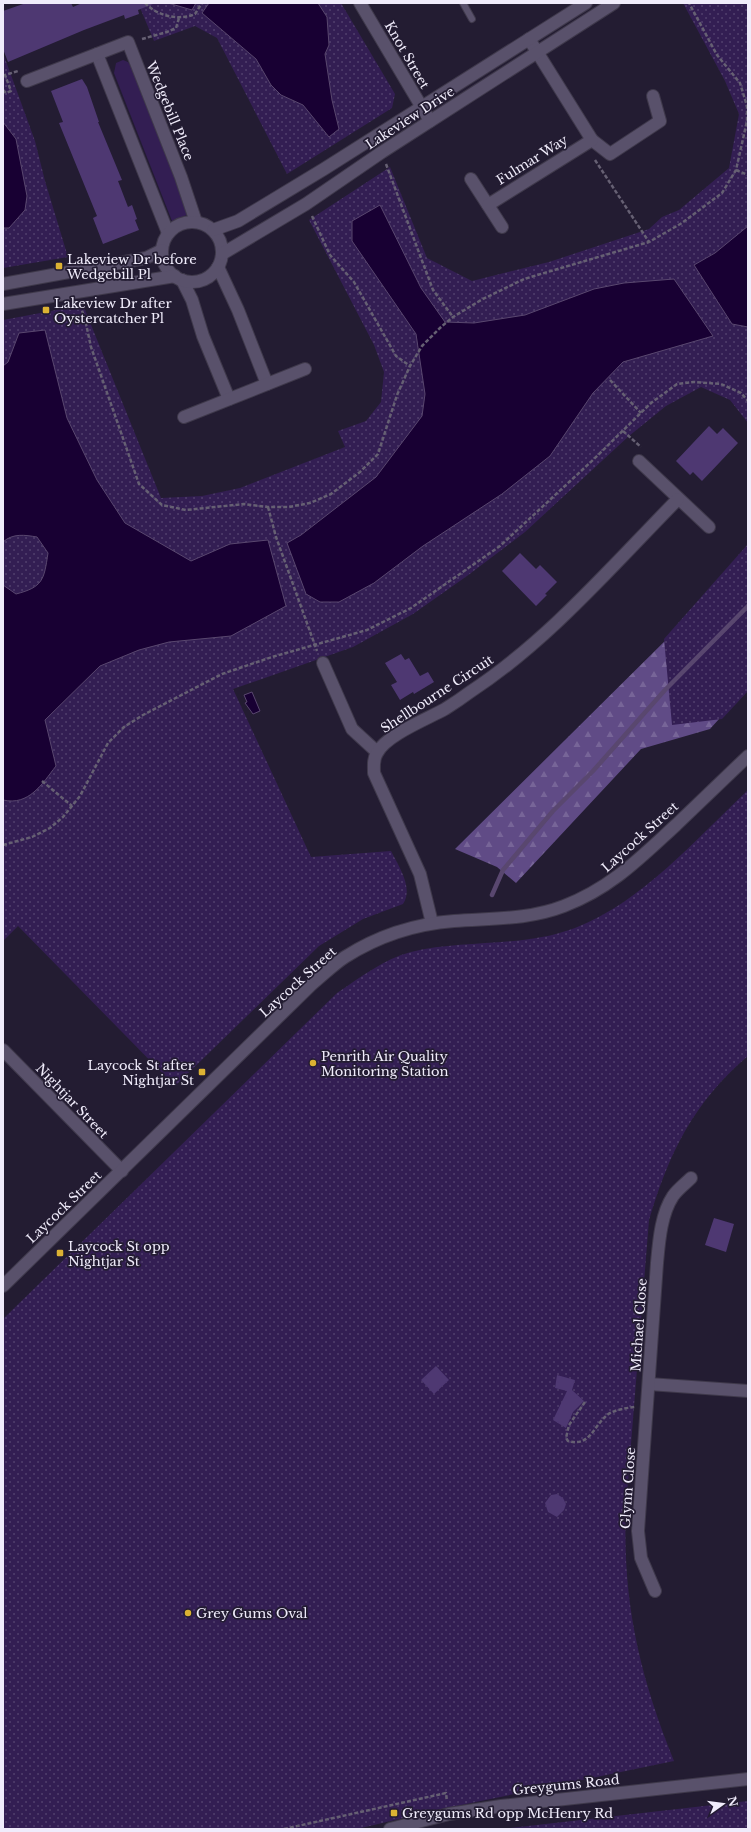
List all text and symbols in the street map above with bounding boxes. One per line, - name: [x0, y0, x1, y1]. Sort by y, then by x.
- street label: Knot Street: [381, 18, 433, 92]
- street label: Wedgebill Place: [142, 58, 198, 163]
- street label: Lakeview Drive: [362, 83, 458, 153]
- street label: Fulmar Way: [493, 131, 572, 189]
- place label: Lakeview Dr before Wedgebill Pl: [66, 251, 197, 283]
- marker: Lakeview Dr before Wedgebill Pl: [54, 261, 64, 271]
- place label: Lakeview Dr after Oystercatcher Pl: [54, 295, 173, 327]
- marker: Lakeview Dr after Oystercatcher Pl: [41, 305, 51, 315]
- street label: Shellbourne Circuit: [377, 651, 497, 737]
- street label: Laycock Street: [598, 798, 682, 876]
- street label: Laycock Street: [256, 943, 340, 1021]
- place label: Penrith Air Quality Monitoring Station: [321, 1048, 449, 1080]
- place label: Laycock St after Nightjar St: [88, 1057, 195, 1089]
- marker: Penrith Air Quality Monitoring Station: [308, 1058, 318, 1068]
- street label: Nightjar Street: [32, 1060, 112, 1142]
- marker: Laycock St after Nightjar St: [197, 1067, 207, 1077]
- street label: Laycock Street: [23, 1167, 105, 1247]
- place label: Laycock St opp Nightjar St: [68, 1238, 170, 1270]
- marker: Laycock St opp Nightjar St: [55, 1248, 65, 1258]
- street label: Michael Close: [627, 1278, 651, 1372]
- street label: Glynn Close: [617, 1447, 639, 1529]
- place label: Grey Gums Oval: [196, 1605, 307, 1622]
- marker: Grey Gums Oval: [183, 1608, 193, 1618]
- street label: Greygums Road: [512, 1771, 621, 1799]
- north arrow: [703, 1784, 743, 1824]
- text: N: [725, 1795, 741, 1809]
- place label: Greygums Rd opp McHenry Rd: [402, 1805, 613, 1822]
- marker: Greygums Rd opp McHenry Rd: [389, 1808, 399, 1818]

